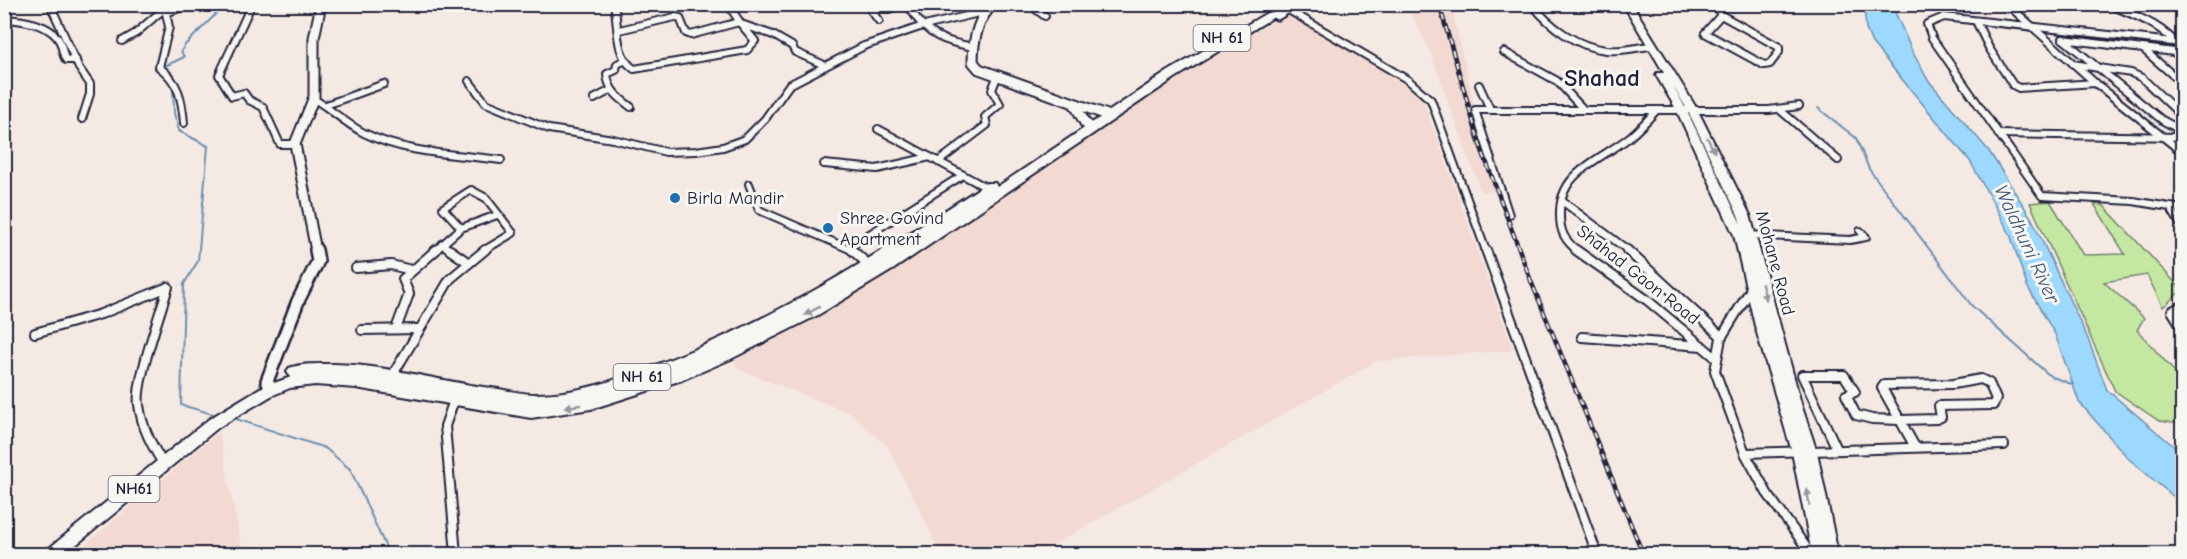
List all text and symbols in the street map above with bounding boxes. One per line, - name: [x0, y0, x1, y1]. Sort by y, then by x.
- road number: NH 61: [1194, 25, 1250, 51]
- district label: Shahad: [1564, 64, 1640, 92]
- one-way arrow: [1706, 136, 1716, 153]
- water label: Waldhuni River: [1989, 181, 2065, 308]
- place label: Birla Mandir: [687, 188, 785, 209]
- marker: Birla Mandir: [668, 191, 682, 205]
- place label: Shree Govind Apartment: [840, 208, 944, 250]
- street label: Mohane Road: [1751, 208, 1799, 318]
- marker: Shree Govind Apartment: [821, 221, 835, 235]
- street label: Shahad Gaon Road: [1572, 221, 1704, 329]
- one-way arrow: [1760, 283, 1770, 301]
- one-way arrow: [804, 306, 820, 317]
- road number: NH 61: [614, 364, 670, 390]
- one-way arrow: [563, 401, 582, 410]
- road number: NH61: [108, 476, 160, 502]
- one-way arrow: [1803, 487, 1812, 506]

